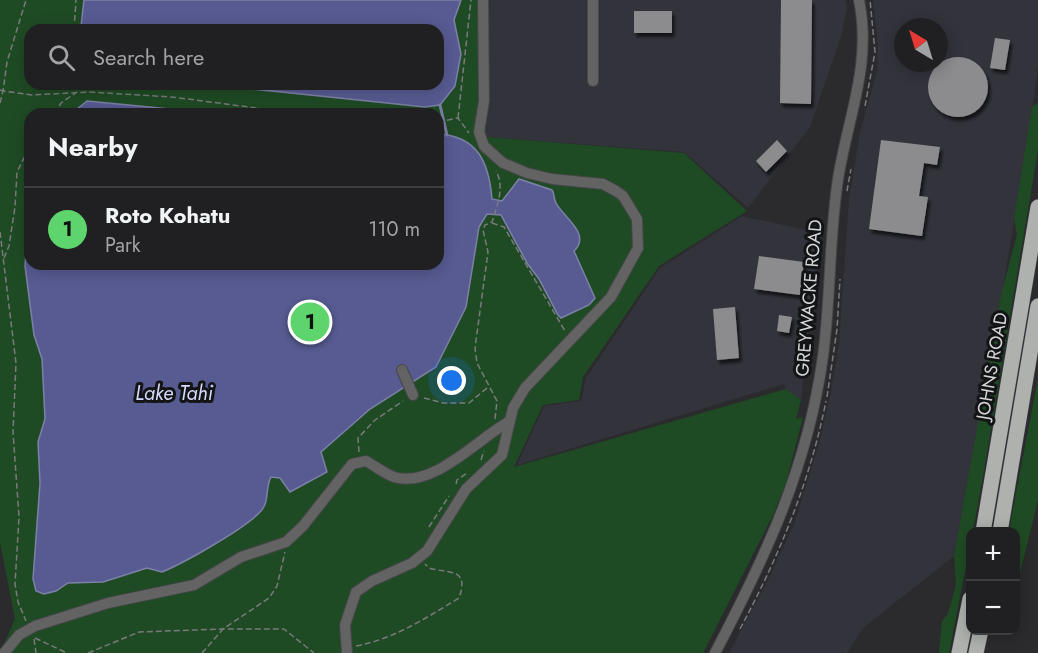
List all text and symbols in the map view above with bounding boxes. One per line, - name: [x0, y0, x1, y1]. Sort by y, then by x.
- north arrow: [894, 18, 948, 72]
- search box: [24, 24, 444, 90]
- icon: search: [45, 41, 78, 74]
- text: Search here: [93, 41, 204, 73]
- text: Nearby: [48, 128, 137, 166]
- text: Roto Kohatu: [105, 199, 231, 231]
- text: 1: [62, 215, 73, 244]
- text: 110 m: [368, 215, 420, 244]
- street label: GREYWACKE ROAD: [789, 218, 829, 378]
- text: Park: [105, 231, 141, 260]
- pin: 1: [290, 300, 330, 344]
- street label: JOHNS ROAD: [969, 310, 1014, 424]
- your location: [437, 366, 466, 395]
- water label: Lake Tahi: [135, 379, 214, 408]
- map controls: [966, 527, 1020, 635]
- button: +: [966, 527, 1020, 581]
- button: −: [966, 581, 1020, 635]

